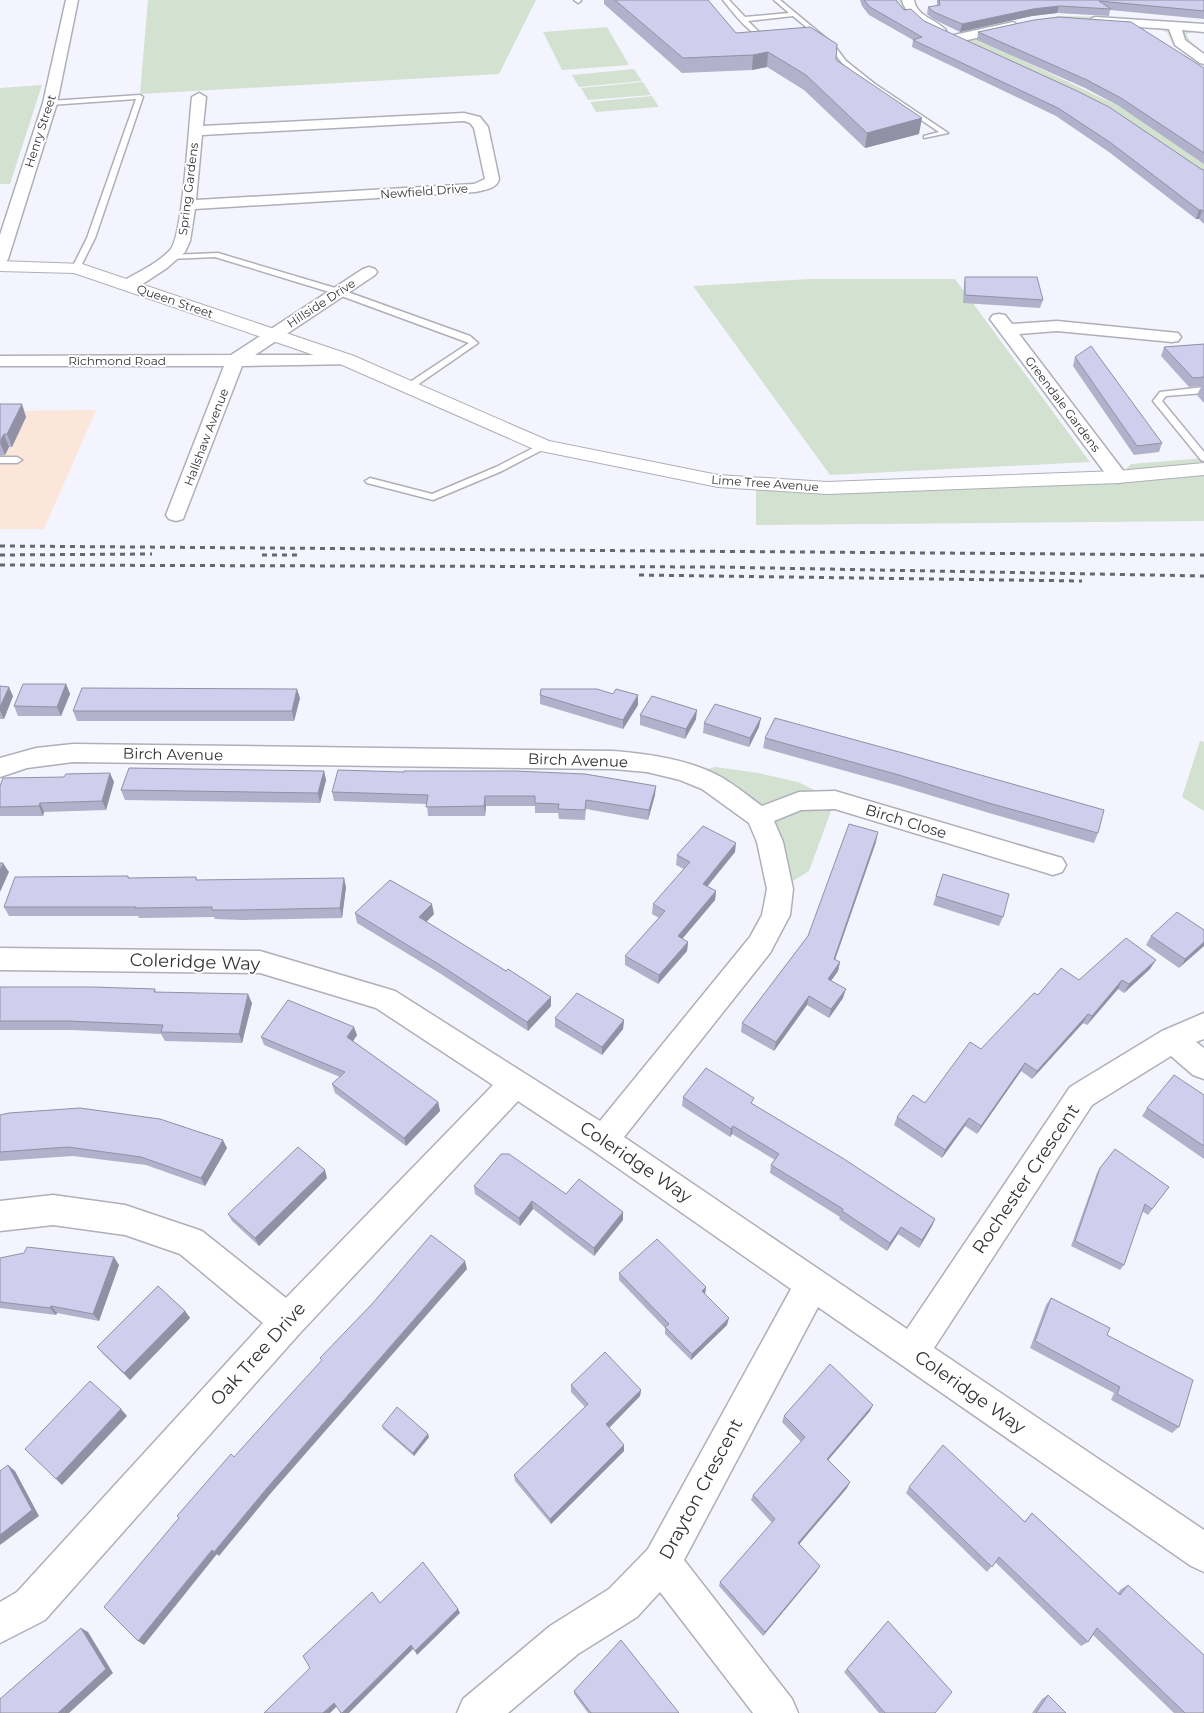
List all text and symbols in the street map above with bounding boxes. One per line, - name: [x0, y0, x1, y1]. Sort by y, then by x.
- street label: Henry Street: [21, 93, 59, 169]
- street label: Spring Gardens: [175, 142, 201, 236]
- street label: Newfield Drive: [380, 180, 468, 202]
- street label: Hillside Drive: [284, 275, 358, 331]
- street label: Queen Street: [135, 281, 215, 321]
- street label: Richmond Road: [68, 353, 166, 368]
- street label: Greendale Gardens: [1022, 353, 1104, 455]
- street label: Hallshaw Avenue: [181, 386, 231, 488]
- street label: Lime Tree Avenue: [711, 472, 819, 494]
- street label: Birch Avenue: [123, 744, 223, 764]
- street label: Birch Avenue: [528, 749, 628, 771]
- street label: Birch Close: [863, 800, 949, 842]
- street label: Coleridge Way: [129, 949, 261, 975]
- street label: Rochester Crescent: [968, 1100, 1084, 1258]
- street label: Coleridge Way: [576, 1116, 696, 1208]
- street label: Oak Tree Drive: [206, 1298, 310, 1410]
- street label: Coleridge Way: [910, 1346, 1030, 1439]
- street label: Drayton Crescent: [655, 1415, 747, 1563]

